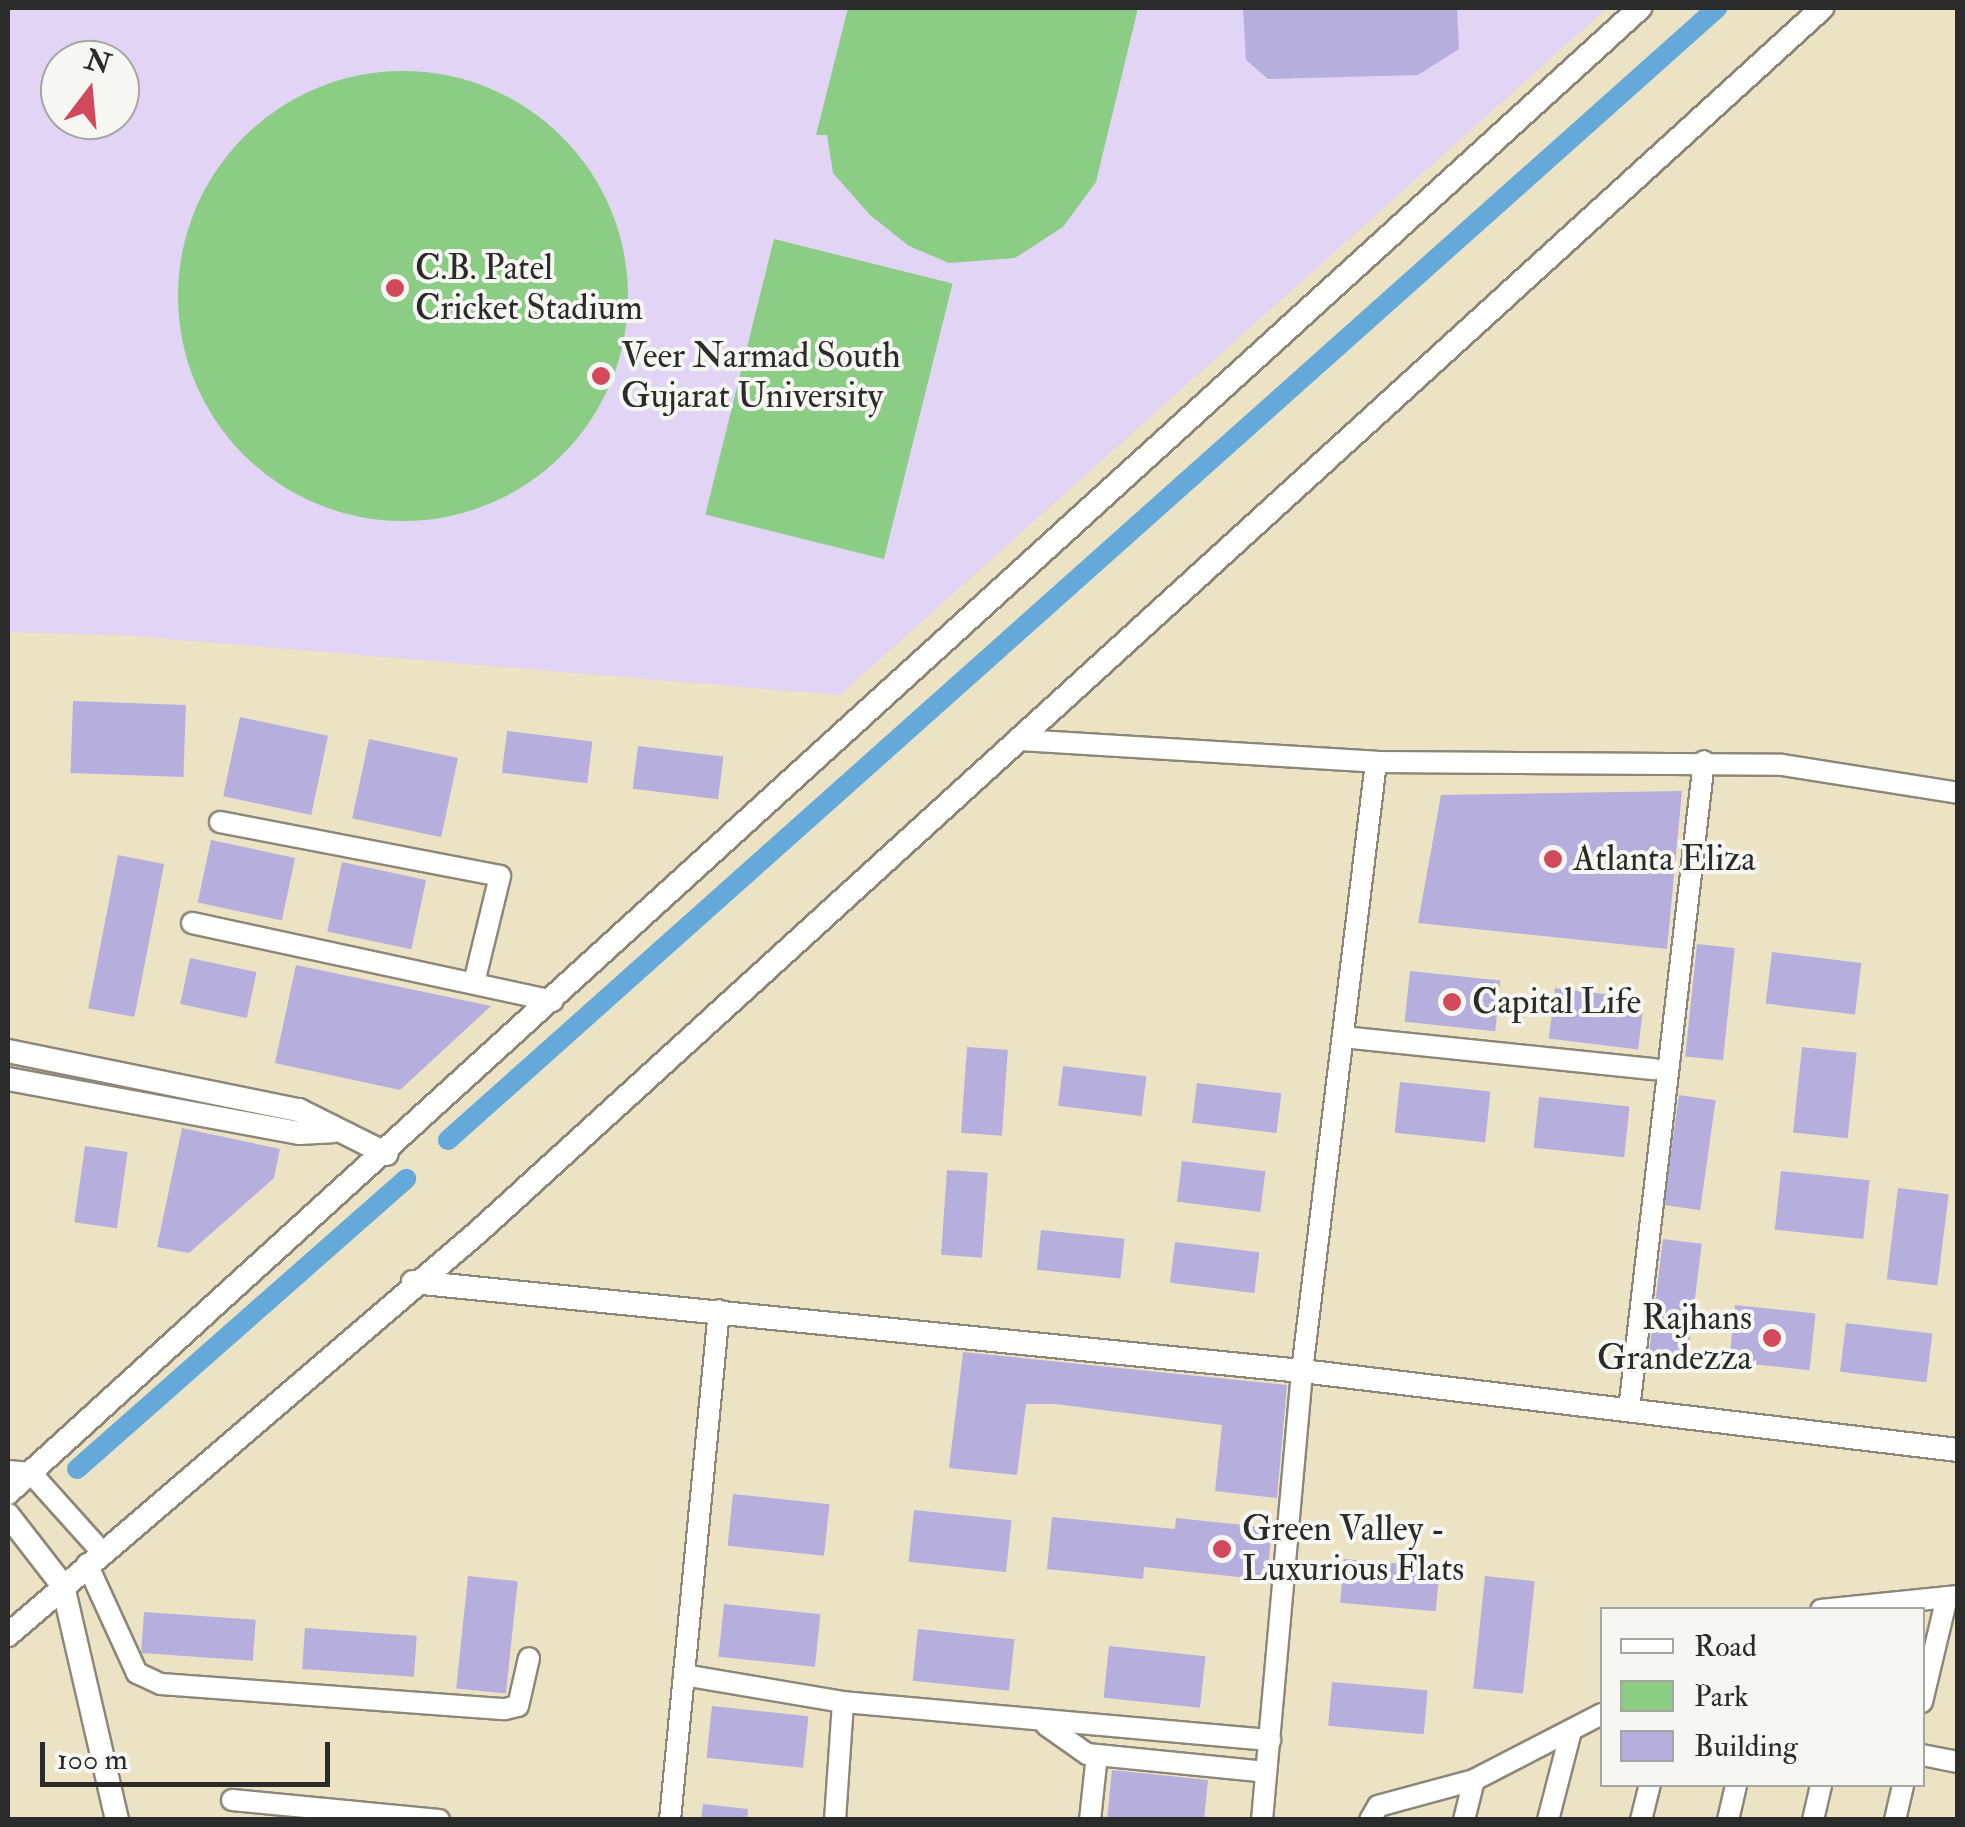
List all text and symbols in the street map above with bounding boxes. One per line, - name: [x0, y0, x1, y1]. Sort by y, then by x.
- north arrow: [40, 40, 140, 140]
- text: N: [81, 42, 115, 83]
- place label: C.B. Patel Cricket Stadium: [415, 247, 643, 329]
- marker: C.B. Patel Cricket Stadium: [384, 277, 406, 299]
- place label: Veer Narmad South Gujarat University: [621, 335, 901, 417]
- marker: Veer Narmad South Gujarat University: [590, 365, 612, 387]
- place label: Atlanta Eliza: [1573, 838, 1756, 880]
- marker: Atlanta Eliza: [1542, 848, 1564, 870]
- place label: Capital Life: [1472, 981, 1641, 1023]
- marker: Capital Life: [1441, 991, 1463, 1013]
- place label: Rajhans Grandezza: [1597, 1297, 1752, 1379]
- marker: Rajhans Grandezza: [1761, 1327, 1783, 1349]
- place label: Green Valley - Luxurious Flats: [1242, 1508, 1464, 1590]
- marker: Green Valley - Luxurious Flats: [1211, 1538, 1233, 1560]
- legend: [1600, 1607, 1925, 1787]
- text: Road: [1694, 1628, 1757, 1665]
- text: Park: [1694, 1678, 1749, 1715]
- scale bar: [45, 1722, 335, 1784]
- text: Building: [1694, 1728, 1798, 1765]
- text: 100 m: [57, 1741, 128, 1778]

